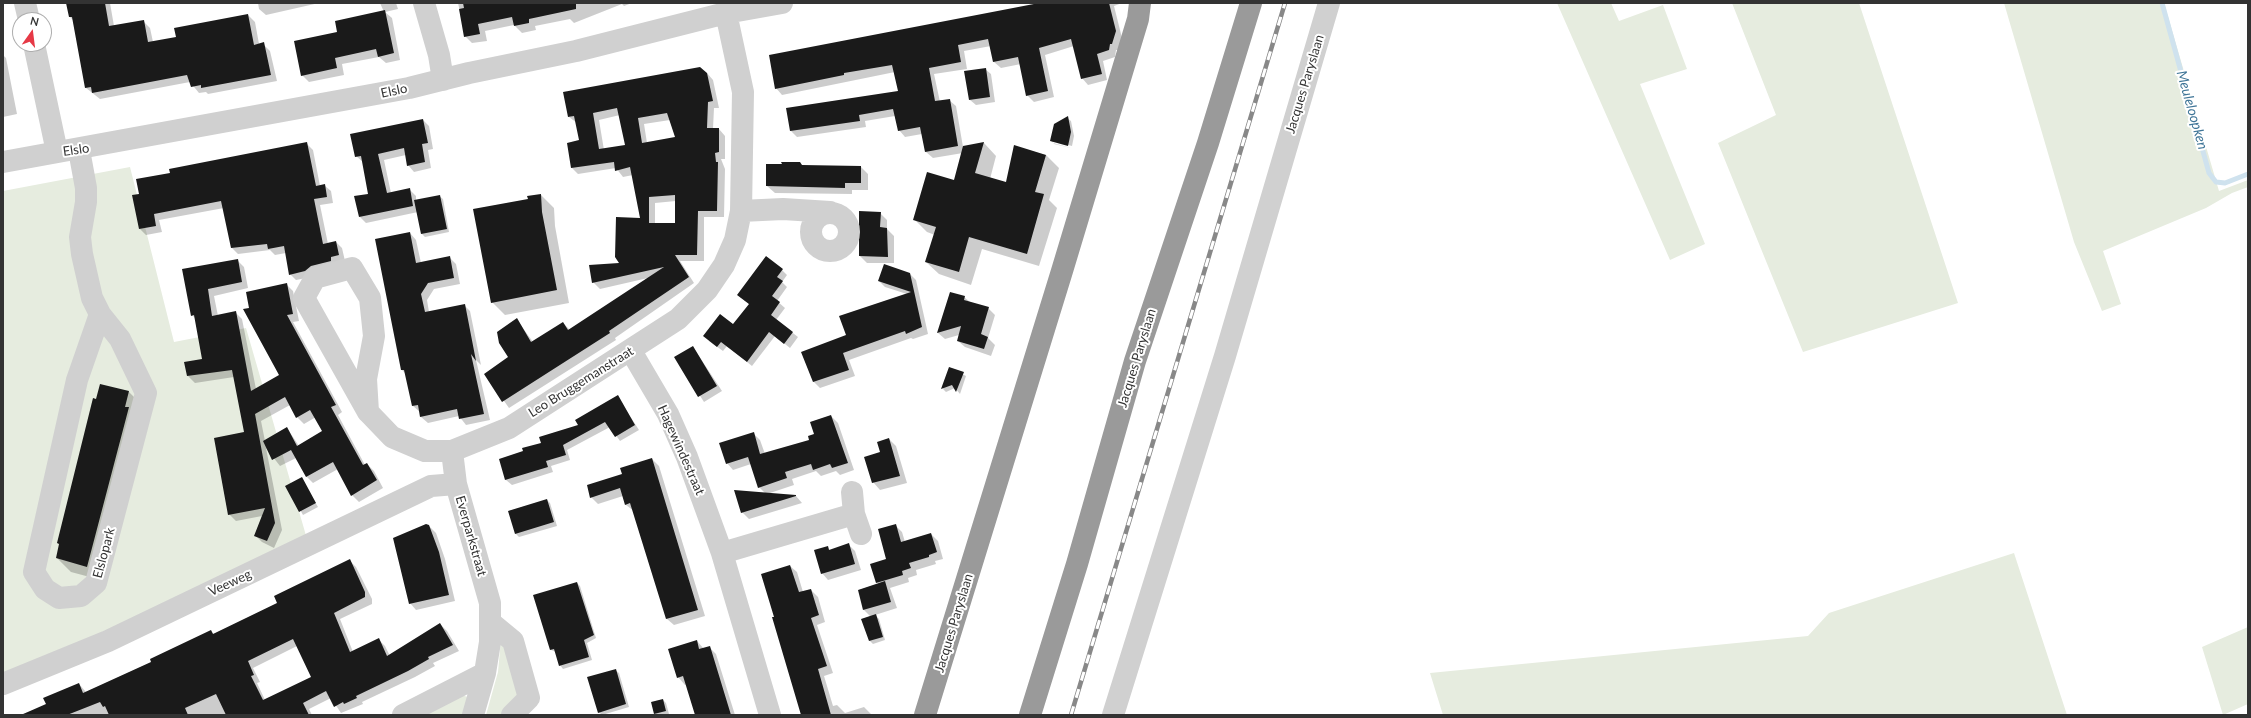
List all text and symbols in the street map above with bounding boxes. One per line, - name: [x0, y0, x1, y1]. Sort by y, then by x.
- north arrow: [12, 12, 52, 52]
- text: N: [29, 14, 40, 28]
- street label: Jacques Paryslaan: [1283, 33, 1327, 135]
- water label: Meuleloopken: [2173, 69, 2211, 151]
- street label: Elslo: [379, 81, 409, 101]
- street label: Elslo: [62, 140, 90, 160]
- street label: Jacques Paryslaan: [1115, 307, 1159, 409]
- street label: Leo Bruggemanstraat: [526, 343, 636, 421]
- street label: Hagewindestraat: [654, 403, 708, 497]
- street label: Everparkstraat: [452, 494, 490, 578]
- street label: Elslopark: [90, 526, 118, 580]
- street label: Veeweg: [206, 566, 254, 600]
- street label: Jacques Paryslaan: [932, 572, 976, 674]

